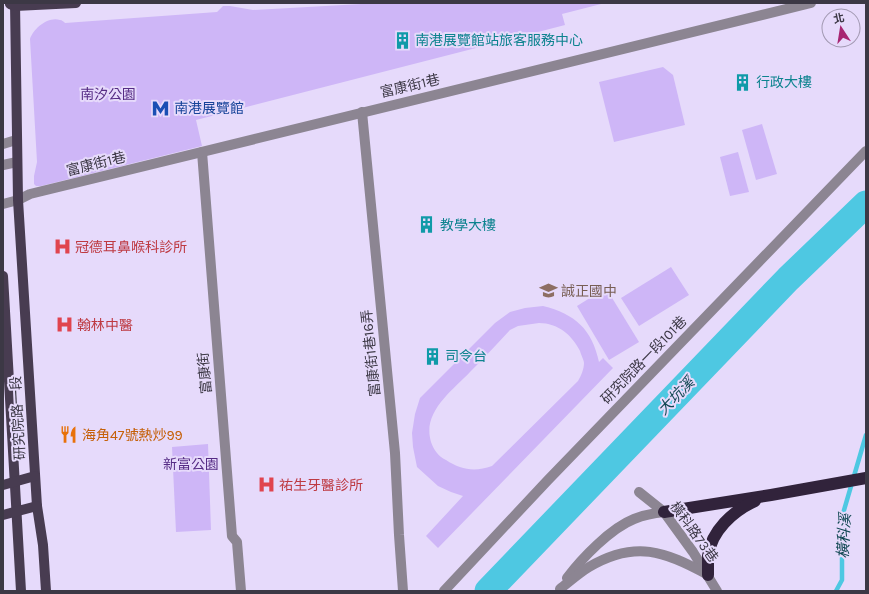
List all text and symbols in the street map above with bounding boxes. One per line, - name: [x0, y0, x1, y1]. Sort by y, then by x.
- north arrow: [821, 8, 861, 48]
- text: 北: [832, 11, 846, 26]
- building icon: 南港展覽館站旅客服務中心: [392, 30, 412, 50]
- place label: 南港展覽館站旅客服務中心: [415, 32, 583, 49]
- street label: 富康街1巷: [379, 71, 441, 101]
- building icon: 行政大樓: [733, 72, 753, 92]
- place label: 行政大樓: [756, 74, 812, 91]
- park label: 南汐公園: [80, 86, 136, 103]
- metro station icon: 南港展覽館: [151, 98, 171, 118]
- place label: 南港展覽館: [174, 100, 244, 117]
- street label: 富康街1巷: [65, 148, 127, 180]
- building icon: 教學大樓: [417, 215, 437, 235]
- place label: 教學大樓: [440, 217, 496, 234]
- hospital icon: 冠德耳鼻喉科診所: [52, 237, 72, 257]
- place label: 冠德耳鼻喉科診所: [75, 239, 187, 256]
- school or university icon: 誠正國中: [538, 281, 558, 301]
- place label: 誠正國中: [561, 283, 617, 300]
- street label: 富康街1巷16弄: [358, 309, 384, 397]
- street label: 研究院路一段101巷: [598, 313, 690, 407]
- hospital icon: 翰林中醫: [54, 315, 74, 335]
- place label: 翰林中醫: [77, 317, 133, 334]
- building icon: 司令台: [422, 346, 442, 366]
- place label: 司令台: [445, 348, 487, 365]
- street label: 富康街: [195, 351, 215, 395]
- water label: 大坑溪: [654, 372, 699, 418]
- street label: 研究院路一段: [7, 376, 29, 460]
- restaurant icon: 海角47號熱炒99: [59, 425, 79, 445]
- place label: 海角47號熱炒99: [82, 427, 183, 444]
- park label: 新富公園: [163, 456, 219, 473]
- hospital icon: 祐生牙醫診所: [256, 475, 276, 495]
- place label: 祐生牙醫診所: [279, 477, 363, 494]
- street label: 橫科路73巷: [666, 498, 722, 566]
- water label: 橫科溪: [834, 511, 854, 559]

